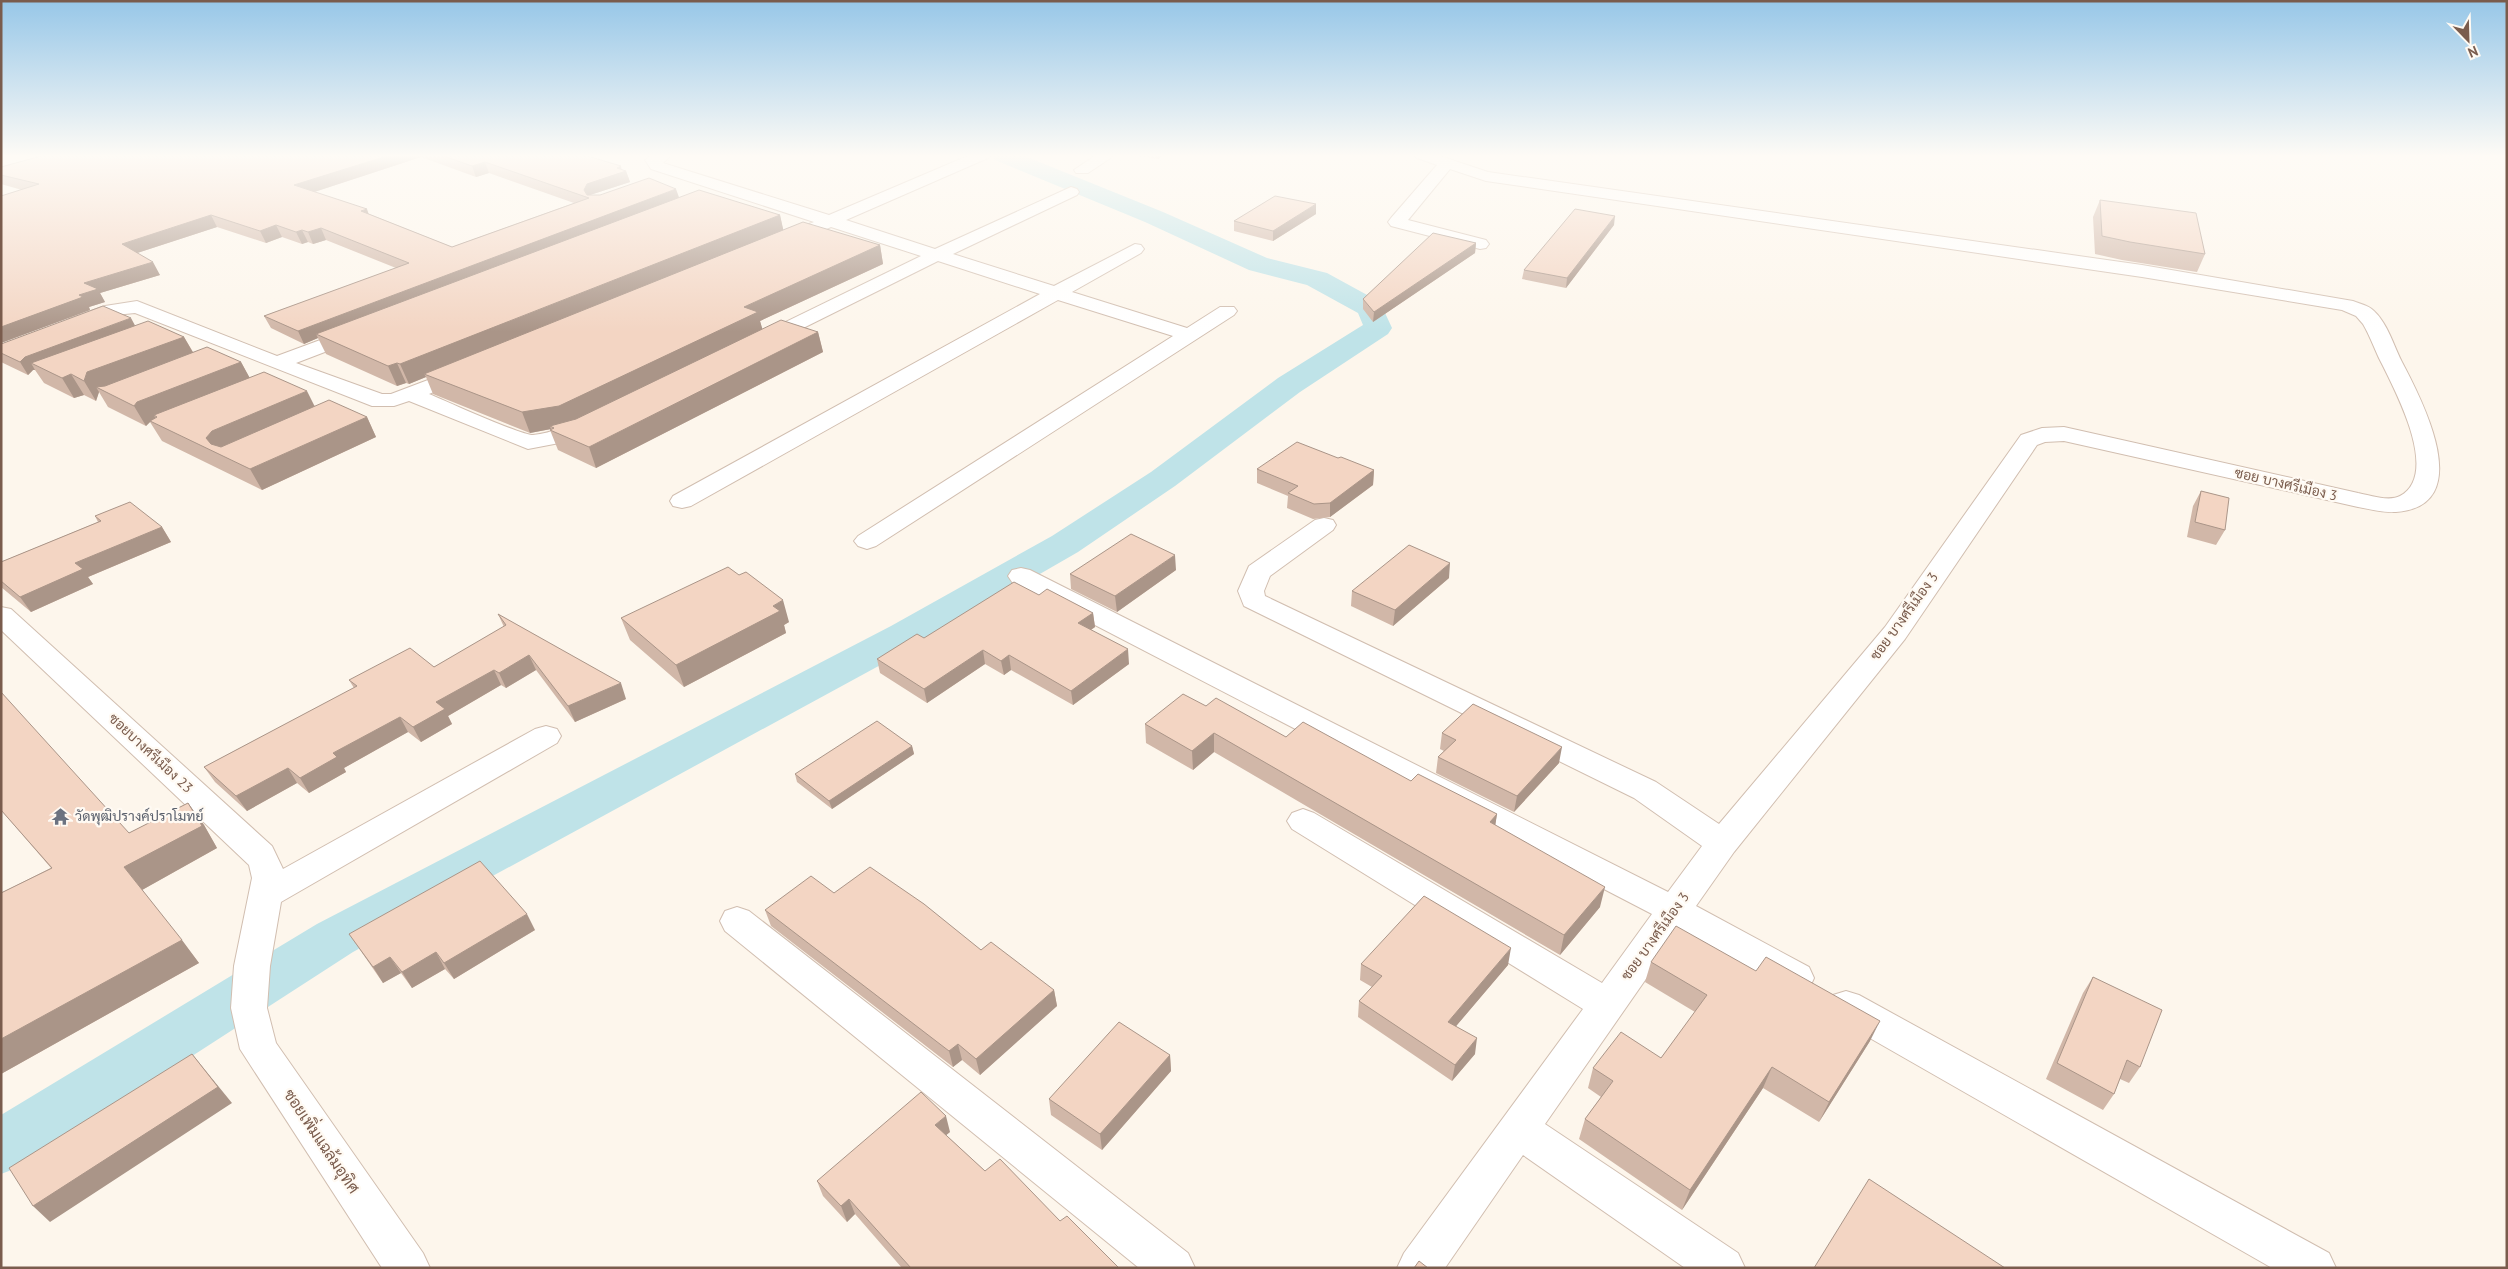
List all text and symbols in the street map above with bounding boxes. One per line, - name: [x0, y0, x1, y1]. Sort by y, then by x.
- north arrow: [2443, 15, 2493, 65]
- text: N: [2465, 42, 2481, 62]
- street label: ซอย บางศรีเมือง 3: [2233, 463, 2339, 505]
- street label: ซอย บางศรีเมือง 3: [1866, 568, 1942, 664]
- street label: ซอยบางศรีเมือง 23: [105, 709, 197, 797]
- temple icon: วัดพุฒิปรางค์ปราโมทย์: [51, 806, 71, 826]
- place label: วัดพุฒิปรางค์ปราโมทย์: [75, 807, 204, 826]
- street label: ซอย บางศรีเมือง 3: [1617, 888, 1693, 984]
- street label: ซอยเพิ่มแฉล้มอุทิศ: [278, 1083, 367, 1198]

